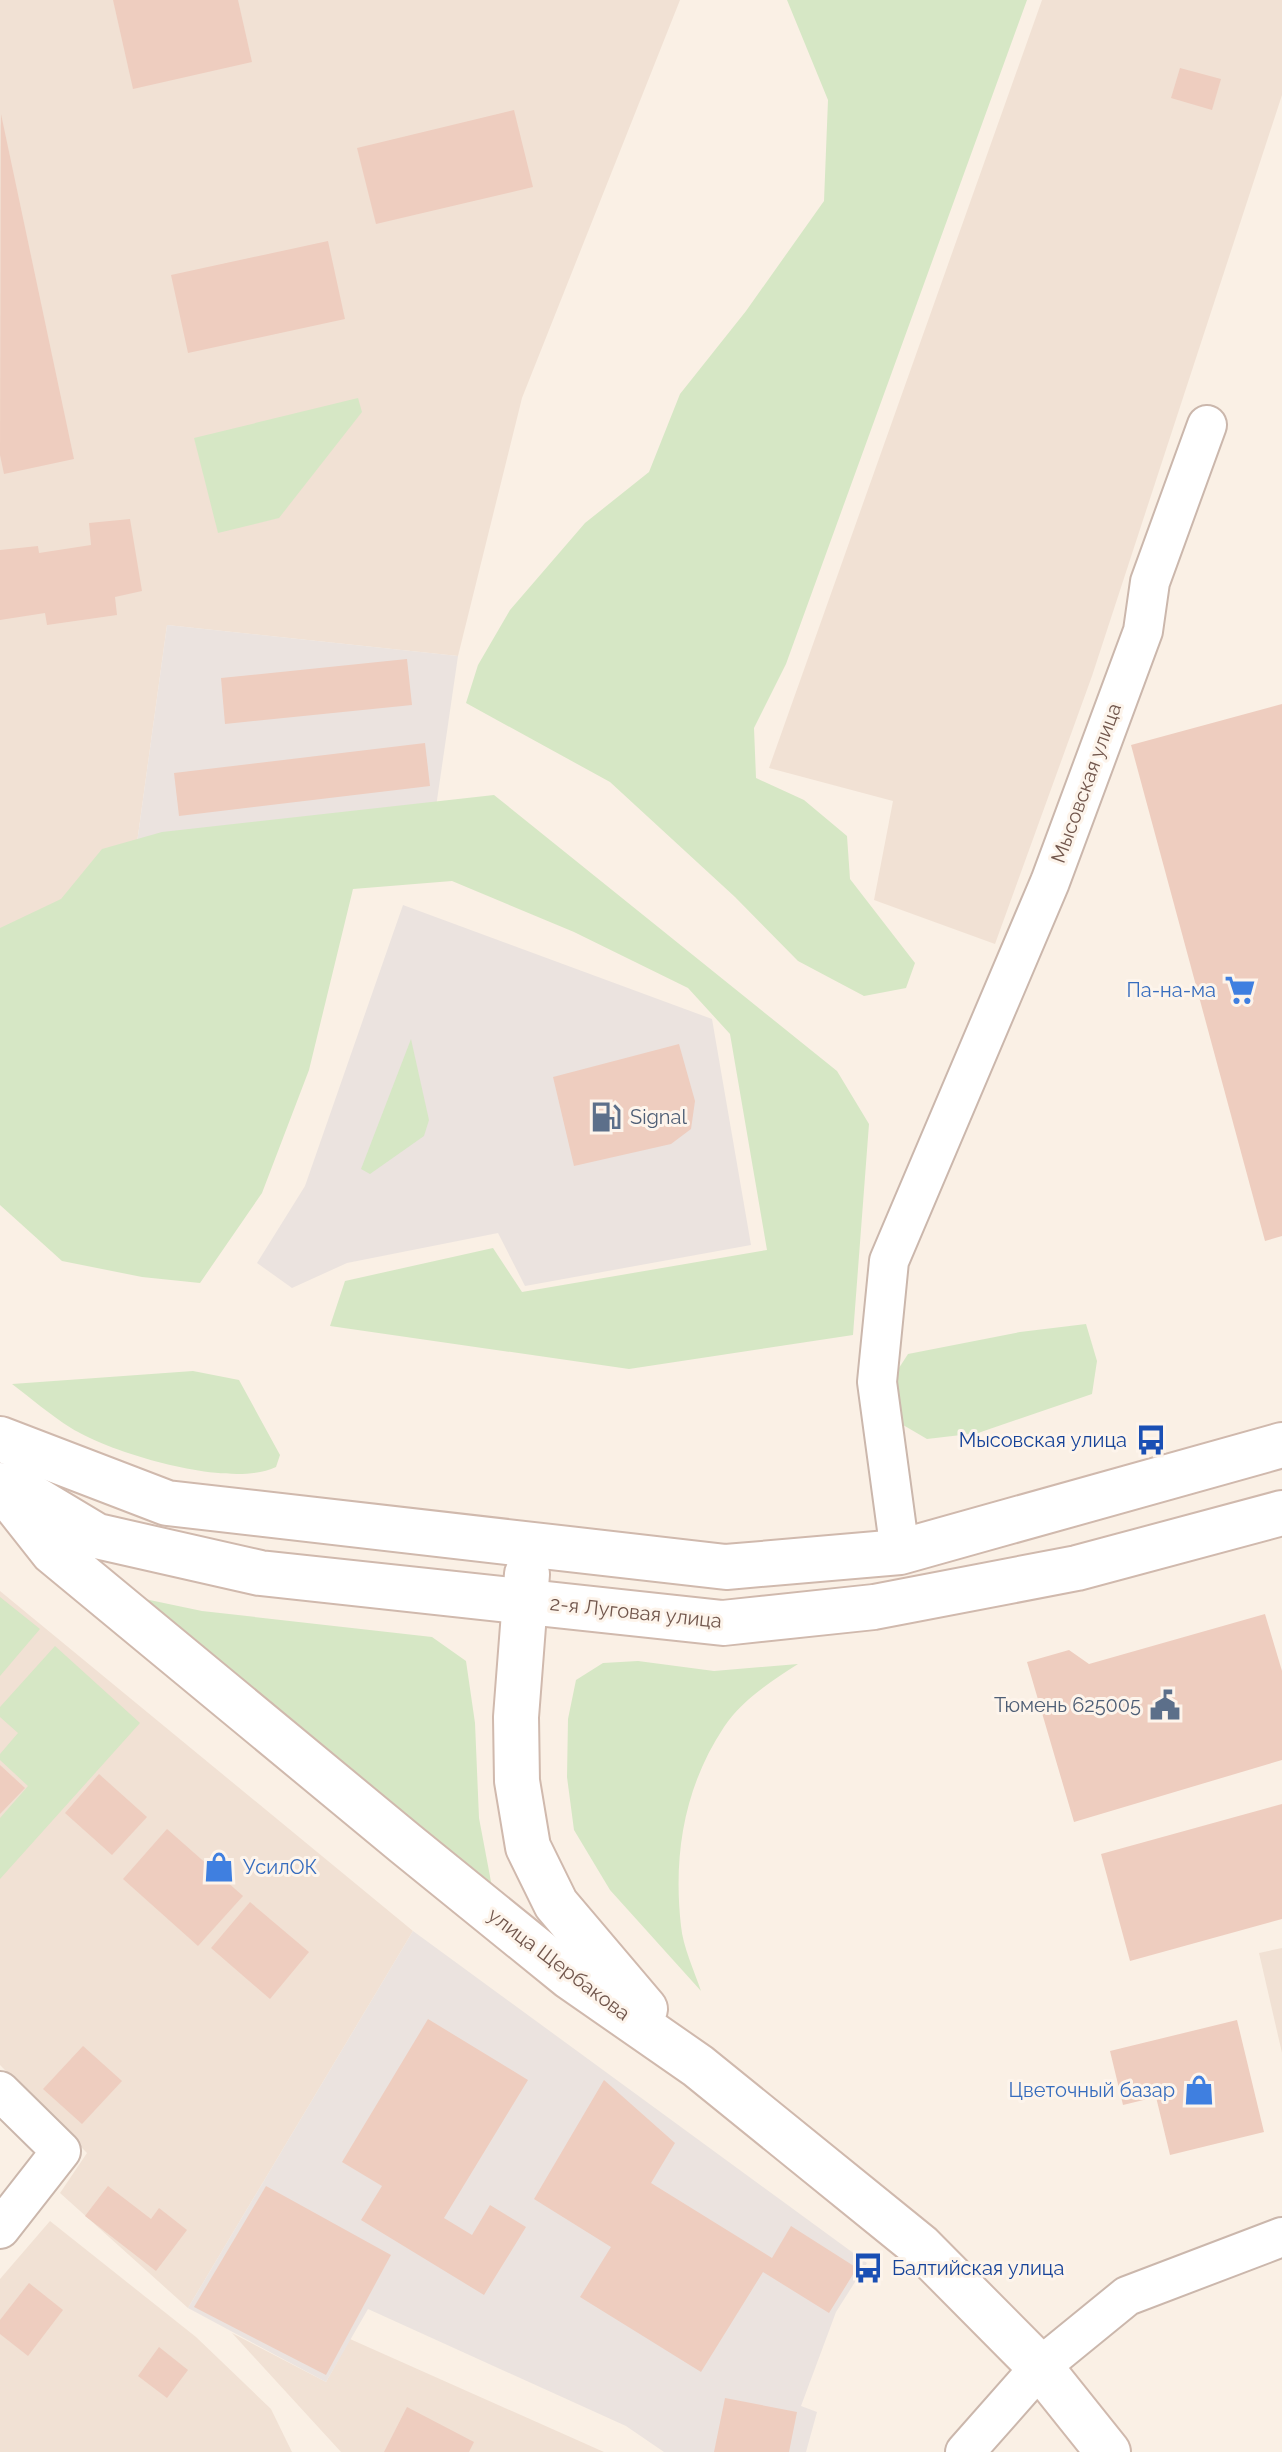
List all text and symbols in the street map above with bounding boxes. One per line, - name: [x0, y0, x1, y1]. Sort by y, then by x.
- street label: Мысовская улица: [1046, 700, 1126, 866]
- supermarket icon: Па-на-ма: [1223, 973, 1257, 1007]
- place label: Па-на-ма: [1126, 978, 1216, 1002]
- fuel station icon: Signal: [589, 1100, 623, 1134]
- place label: Signal: [630, 1105, 687, 1129]
- bus stop icon: Мысовская улица: [1134, 1423, 1168, 1457]
- place label: Мысовская улица: [959, 1428, 1127, 1452]
- street label: 2-я Луговая улица: [549, 1591, 723, 1633]
- public building icon: Тюмень 625005: [1148, 1688, 1182, 1722]
- place label: Тюмень 625005: [994, 1693, 1141, 1717]
- shop icon: УсилОК: [202, 1850, 236, 1884]
- place label: УсилОК: [243, 1855, 317, 1879]
- street label: улица Щербакова: [483, 1903, 635, 2025]
- shop icon: Цветочный базар: [1182, 2073, 1216, 2107]
- place label: Цветочный базар: [1008, 2078, 1175, 2102]
- bus stop icon: Балтийская улица: [851, 2251, 885, 2285]
- place label: Балтийская улица: [892, 2256, 1064, 2280]

